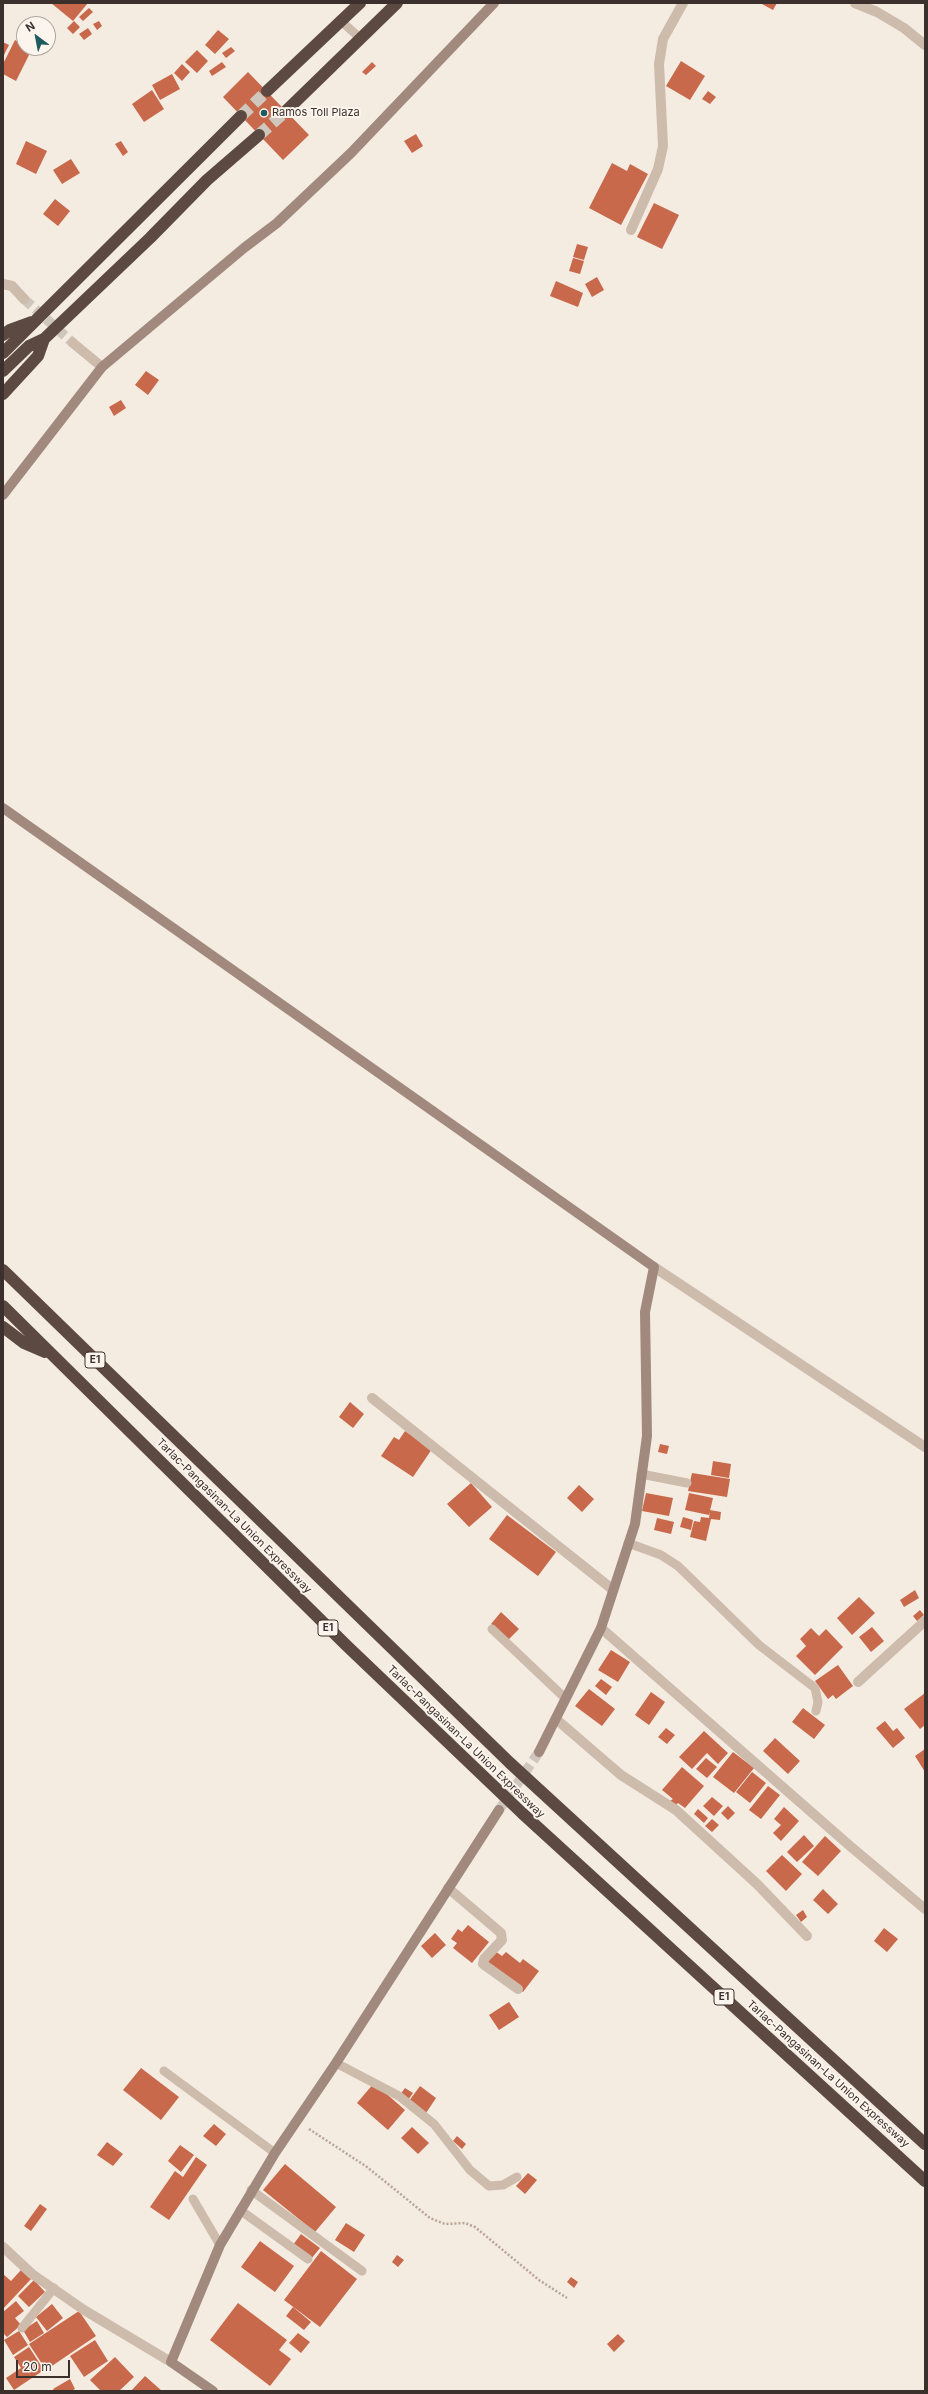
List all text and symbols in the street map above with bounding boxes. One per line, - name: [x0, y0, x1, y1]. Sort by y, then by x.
- north arrow: [16, 16, 56, 56]
- text: N: [23, 19, 37, 35]
- place label: Ramos Toll Plaza: [272, 106, 360, 120]
- marker: Ramos Toll Plaza: [259, 108, 269, 118]
- road number: E1: [85, 1352, 105, 1368]
- street label: Tarlac-Pangasinan-La Union Expressway: [154, 1436, 314, 1596]
- road number: E1: [318, 1620, 338, 1636]
- street label: Tarlac-Pangasinan-La Union Expressway: [384, 1663, 548, 1821]
- road number: E1: [714, 1989, 734, 2005]
- street label: Tarlac-Pangasinan-La Union Expressway: [744, 1998, 912, 2150]
- scale bar: [18, 2352, 72, 2378]
- text: 20 m: [23, 2359, 52, 2374]

